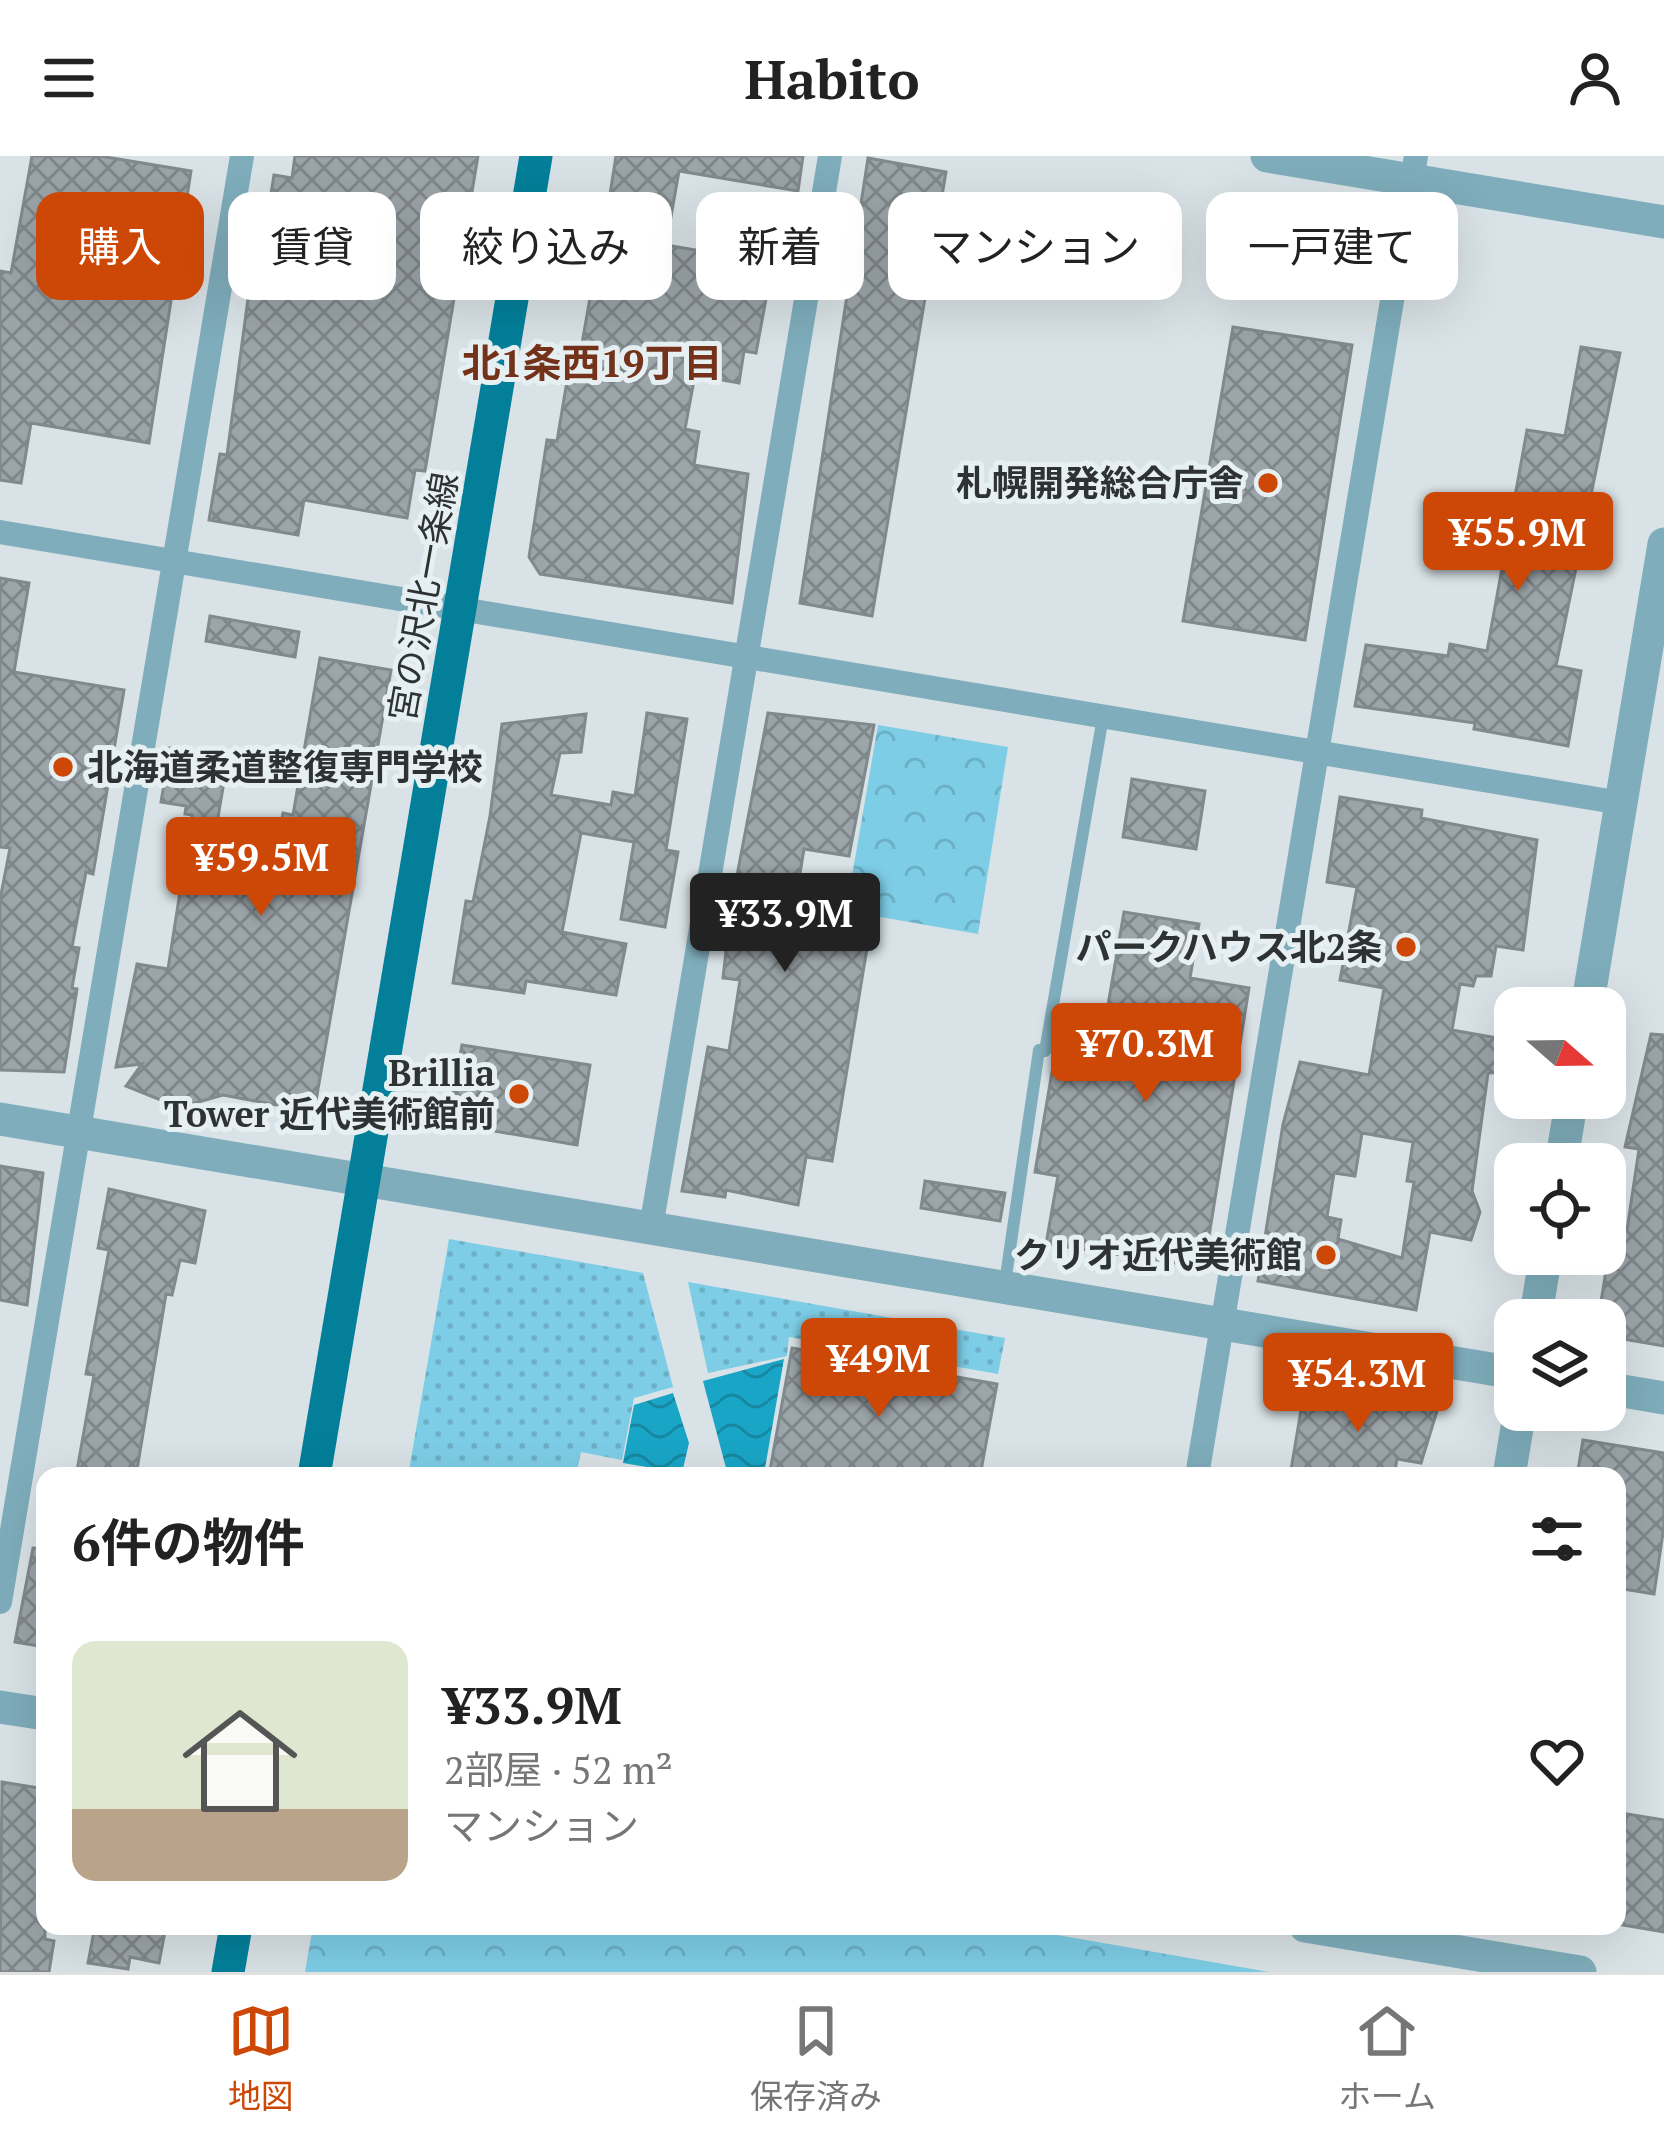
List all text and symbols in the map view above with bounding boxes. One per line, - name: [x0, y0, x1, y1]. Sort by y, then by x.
- text: Habito: [745, 43, 919, 114]
- icon: menu: [36, 45, 102, 111]
- icon: person: [1562, 45, 1628, 111]
- chip: 購入: [36, 192, 204, 300]
- chip: 賃貸: [228, 192, 396, 300]
- chip: 絞り込み: [420, 192, 672, 300]
- chip: 新着: [696, 192, 864, 300]
- chip: マンション: [888, 192, 1182, 300]
- chip: 一戸建て: [1206, 192, 1458, 300]
- district label: 北1条西19丁目: [461, 336, 723, 388]
- place label: 札幌開発総合庁舎: [956, 459, 1244, 506]
- street label: 宮の沢北一条線: [377, 469, 468, 725]
- marker: 札幌開発総合庁舎: [1255, 470, 1281, 496]
- pin: ¥55.9M: [1420, 492, 1616, 594]
- text: ¥55.9M: [1450, 505, 1586, 557]
- place label: 北海道柔道整復専門学校: [87, 743, 483, 790]
- marker: 北海道柔道整復専門学校: [50, 754, 76, 780]
- pin: ¥59.5M: [163, 817, 359, 919]
- text: ¥59.5M: [193, 830, 329, 882]
- pin: ¥33.9M: [687, 873, 883, 975]
- text: ¥33.9M: [717, 886, 853, 938]
- place label: パークハウス北2条: [1075, 923, 1382, 970]
- marker: パークハウス北2条: [1393, 934, 1419, 960]
- north arrow: [1494, 987, 1626, 1119]
- map controls: [1494, 987, 1626, 1431]
- pin: ¥70.3M: [1048, 1003, 1244, 1105]
- text: ¥70.3M: [1078, 1016, 1214, 1068]
- place label: Brillia Tower 近代美術館前: [164, 1049, 495, 1137]
- marker: Brillia Tower 近代美術館前: [506, 1081, 532, 1107]
- button: locate: [1494, 1143, 1626, 1275]
- place label: クリオ近代美術館: [1014, 1231, 1302, 1278]
- marker: クリオ近代美術館: [1313, 1242, 1339, 1268]
- button: layers: [1494, 1299, 1626, 1431]
- pin: ¥49M: [808, 1318, 950, 1420]
- text: ¥49M: [828, 1331, 930, 1383]
- pin: ¥54.3M: [1260, 1333, 1456, 1435]
- text: ¥54.3M: [1290, 1346, 1426, 1398]
- icon: filters: [1524, 1506, 1590, 1572]
- text: 6件の物件: [72, 1508, 305, 1576]
- text: ¥33.9M: [444, 1671, 622, 1739]
- icon: home: [168, 1689, 312, 1833]
- icon: heart: [1524, 1728, 1590, 1794]
- text: 2部屋 · 52 m²: [444, 1743, 673, 1795]
- text: マンション: [444, 1799, 639, 1851]
- tab: 地図: [228, 1998, 294, 2118]
- tab: 保存済み: [750, 1998, 882, 2118]
- tab: ホーム: [1338, 1998, 1436, 2118]

